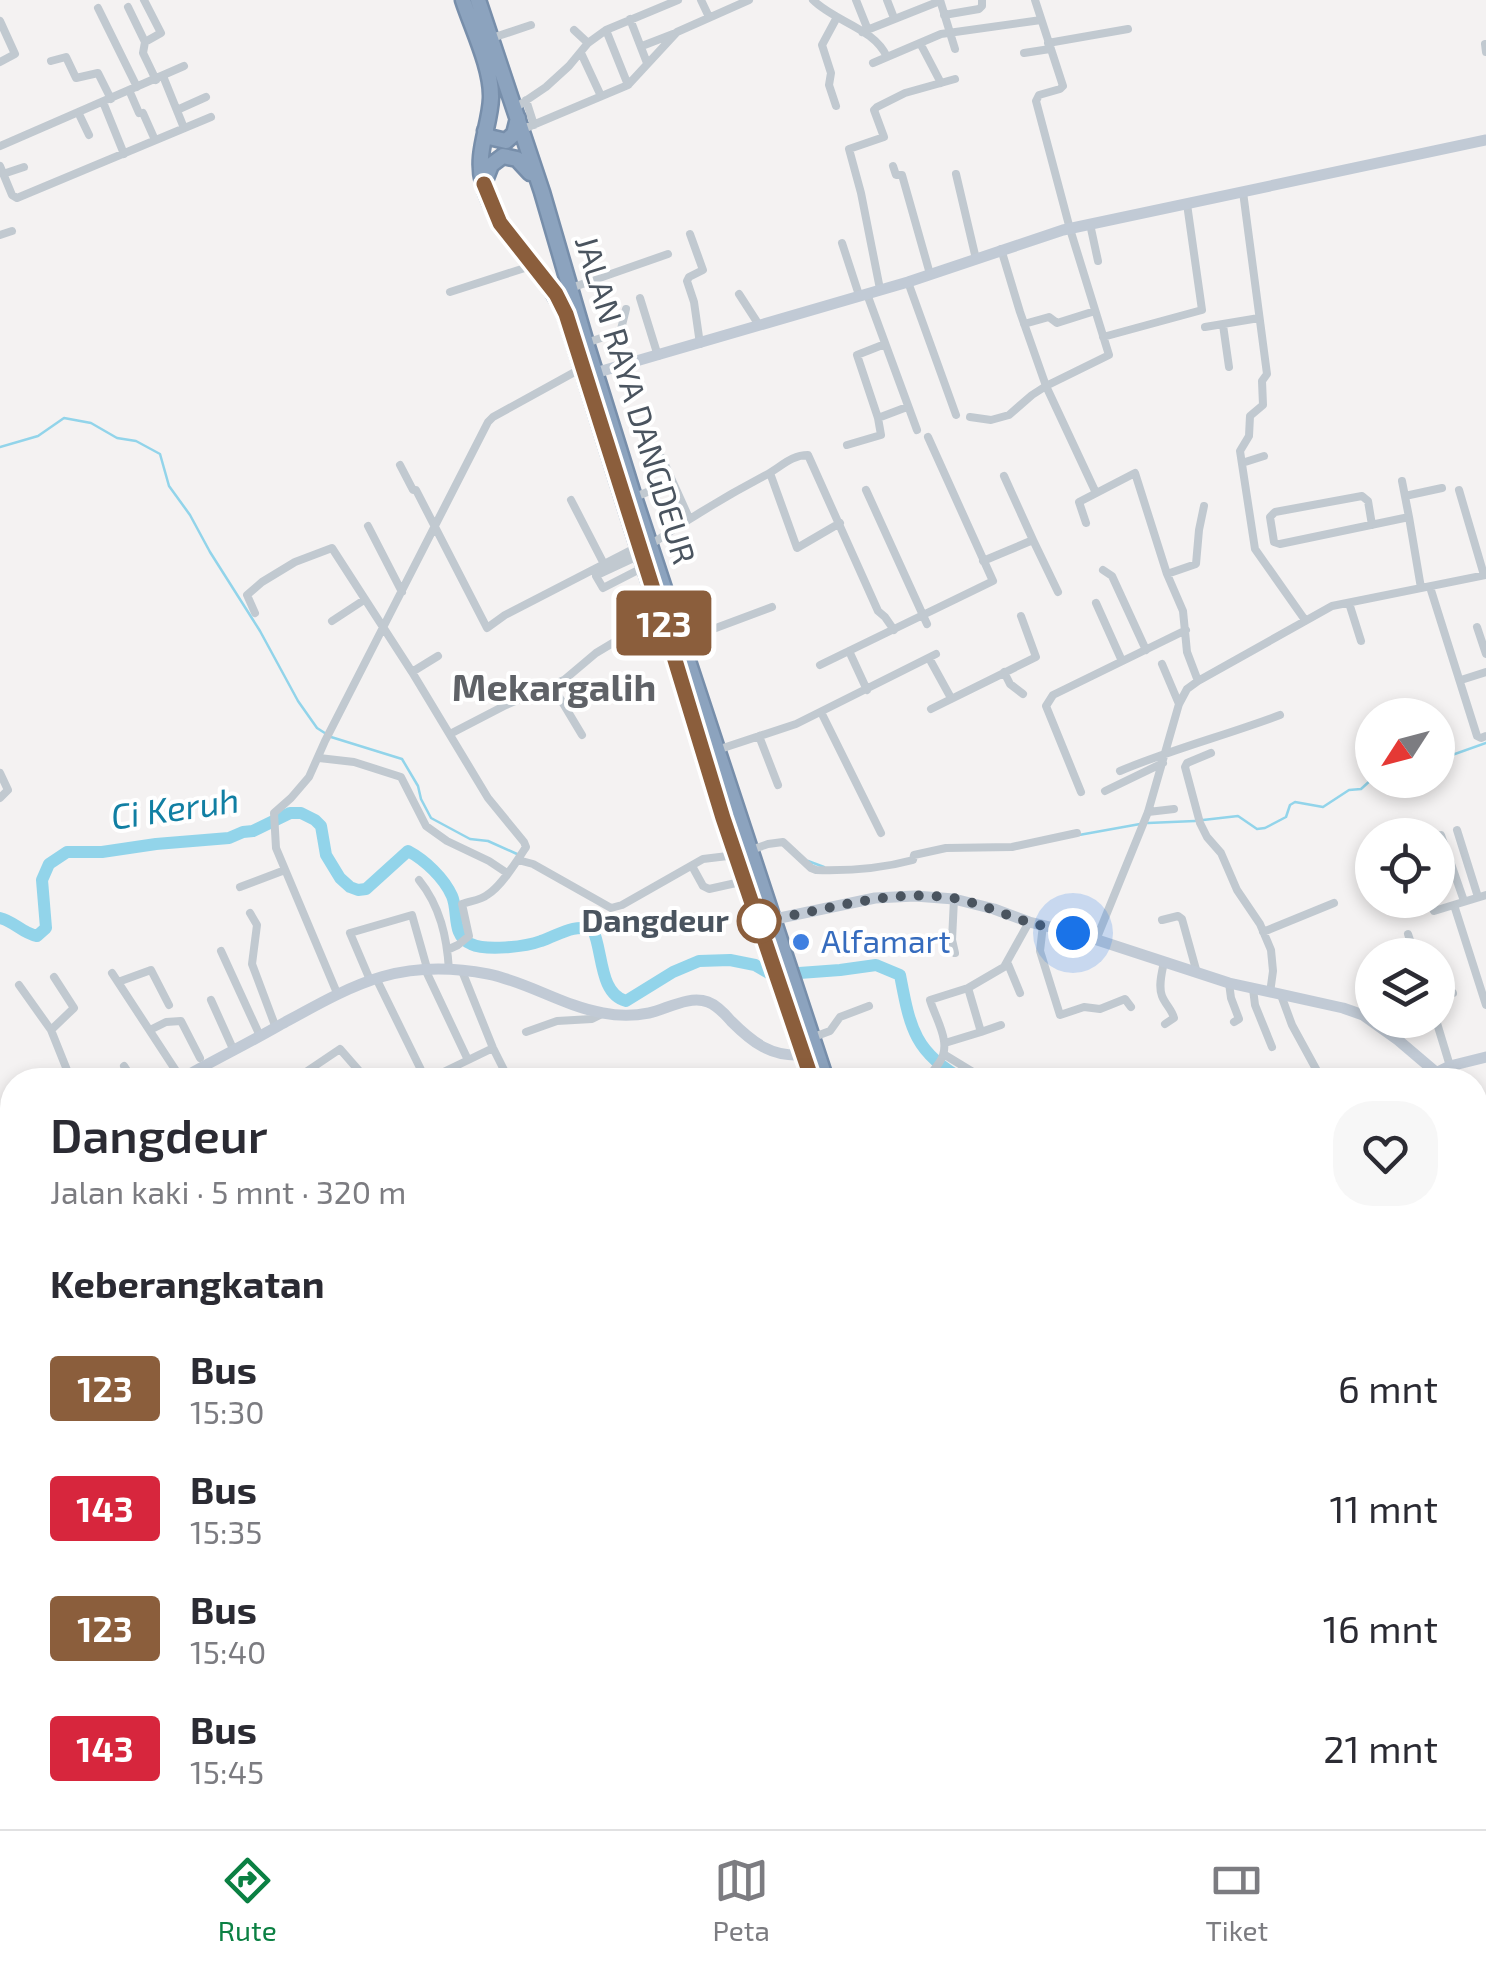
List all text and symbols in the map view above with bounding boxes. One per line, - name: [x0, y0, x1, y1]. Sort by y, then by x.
- street label: JALAN RAYA DANGDEUR: [569, 231, 705, 568]
- line badge: 123: [606, 590, 722, 656]
- text: 123: [636, 602, 692, 644]
- district label: Mekargalih: [452, 663, 656, 709]
- north arrow: [1355, 698, 1455, 798]
- map controls: [1355, 698, 1455, 1038]
- water label: Ci Keruh: [108, 777, 242, 837]
- button: locate: [1355, 818, 1455, 918]
- place label: Dangdeur: [581, 900, 729, 938]
- marker: Dangdeur: [738, 900, 780, 942]
- your location: [1048, 908, 1098, 958]
- place label: Alfamart: [821, 921, 951, 959]
- marker: Alfamart: [790, 931, 812, 953]
- button: layers: [1355, 938, 1455, 1038]
- button: heart: [1333, 1101, 1438, 1206]
- text: Dangdeur: [50, 1105, 268, 1163]
- text: Jalan kaki · 5 mnt · 320 m: [50, 1172, 406, 1210]
- text: Keberangkatan: [50, 1260, 325, 1306]
- text: Bus: [190, 1346, 257, 1392]
- text: 6 mnt: [1338, 1365, 1438, 1411]
- text: 123: [77, 1367, 133, 1409]
- text: 15:30: [190, 1392, 265, 1430]
- text: Bus: [190, 1466, 257, 1512]
- text: 11 mnt: [1329, 1485, 1438, 1531]
- text: 143: [76, 1487, 134, 1529]
- text: 15:35: [190, 1512, 262, 1550]
- text: Bus: [190, 1586, 257, 1632]
- text: 16 mnt: [1323, 1605, 1438, 1651]
- text: 123: [77, 1607, 133, 1649]
- text: 15:40: [190, 1632, 266, 1670]
- text: Bus: [190, 1706, 257, 1752]
- text: 21 mnt: [1323, 1725, 1438, 1771]
- text: 143: [76, 1727, 134, 1769]
- text: 15:45: [190, 1752, 264, 1790]
- tab: Rute: [218, 1853, 277, 1947]
- tab: Peta: [712, 1853, 770, 1947]
- tab: Tiket: [1205, 1853, 1268, 1947]

